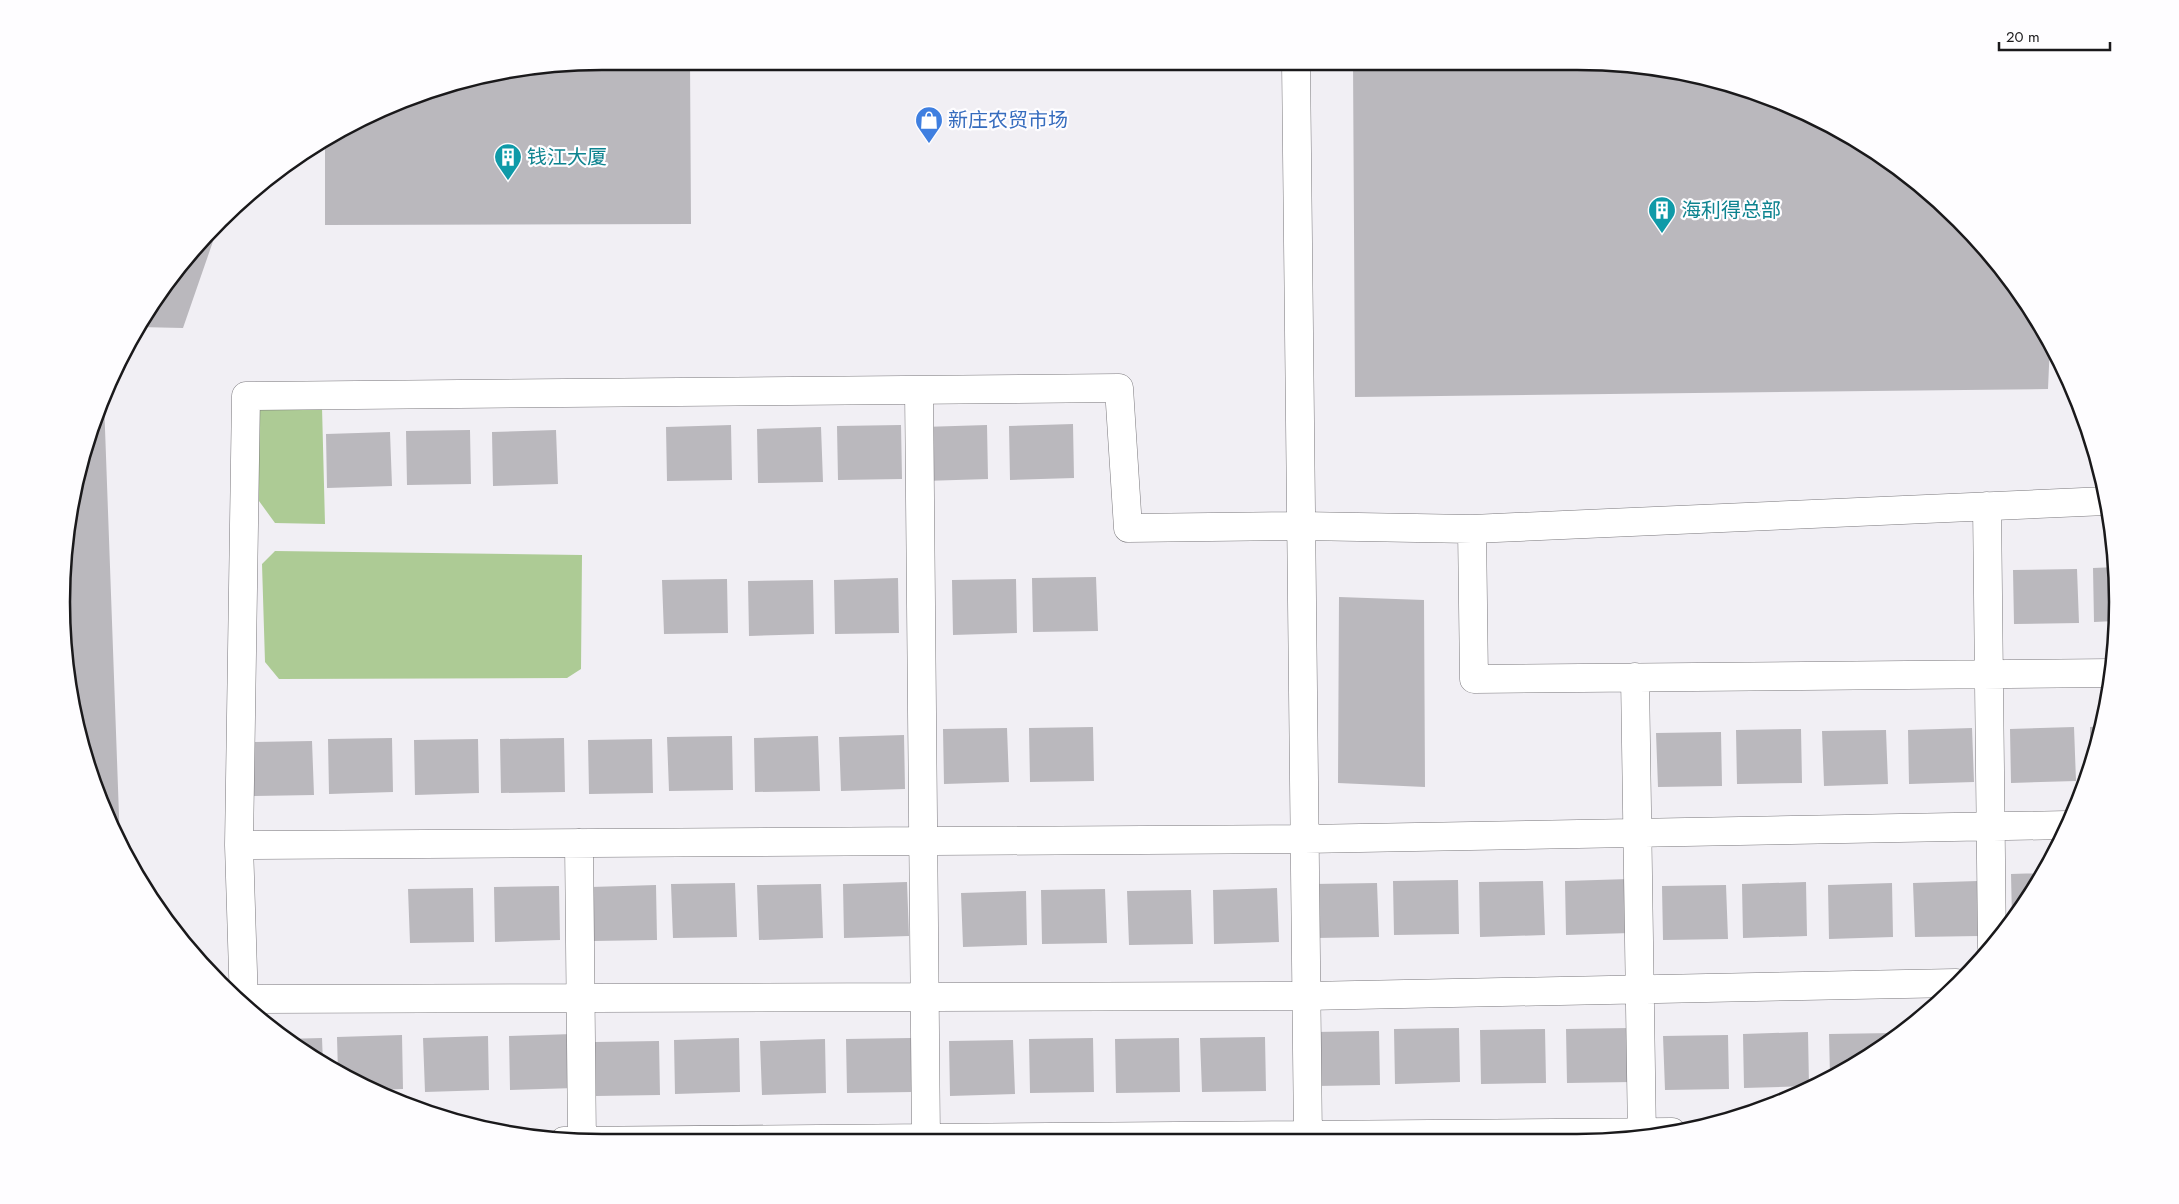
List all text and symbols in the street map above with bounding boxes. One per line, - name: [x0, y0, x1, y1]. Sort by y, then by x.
- scale bar: [1999, 20, 2110, 52]
- text: 20 m: [2006, 26, 2040, 48]
- shop icon: 新庄农贸市场: [914, 105, 944, 144]
- place label: 新庄农贸市场: [948, 106, 1068, 135]
- building icon: 钱江大厦: [493, 142, 523, 181]
- place label: 钱江大厦: [527, 143, 607, 172]
- building icon: 海利得总部: [1647, 195, 1677, 234]
- place label: 海利得总部: [1681, 196, 1781, 225]

